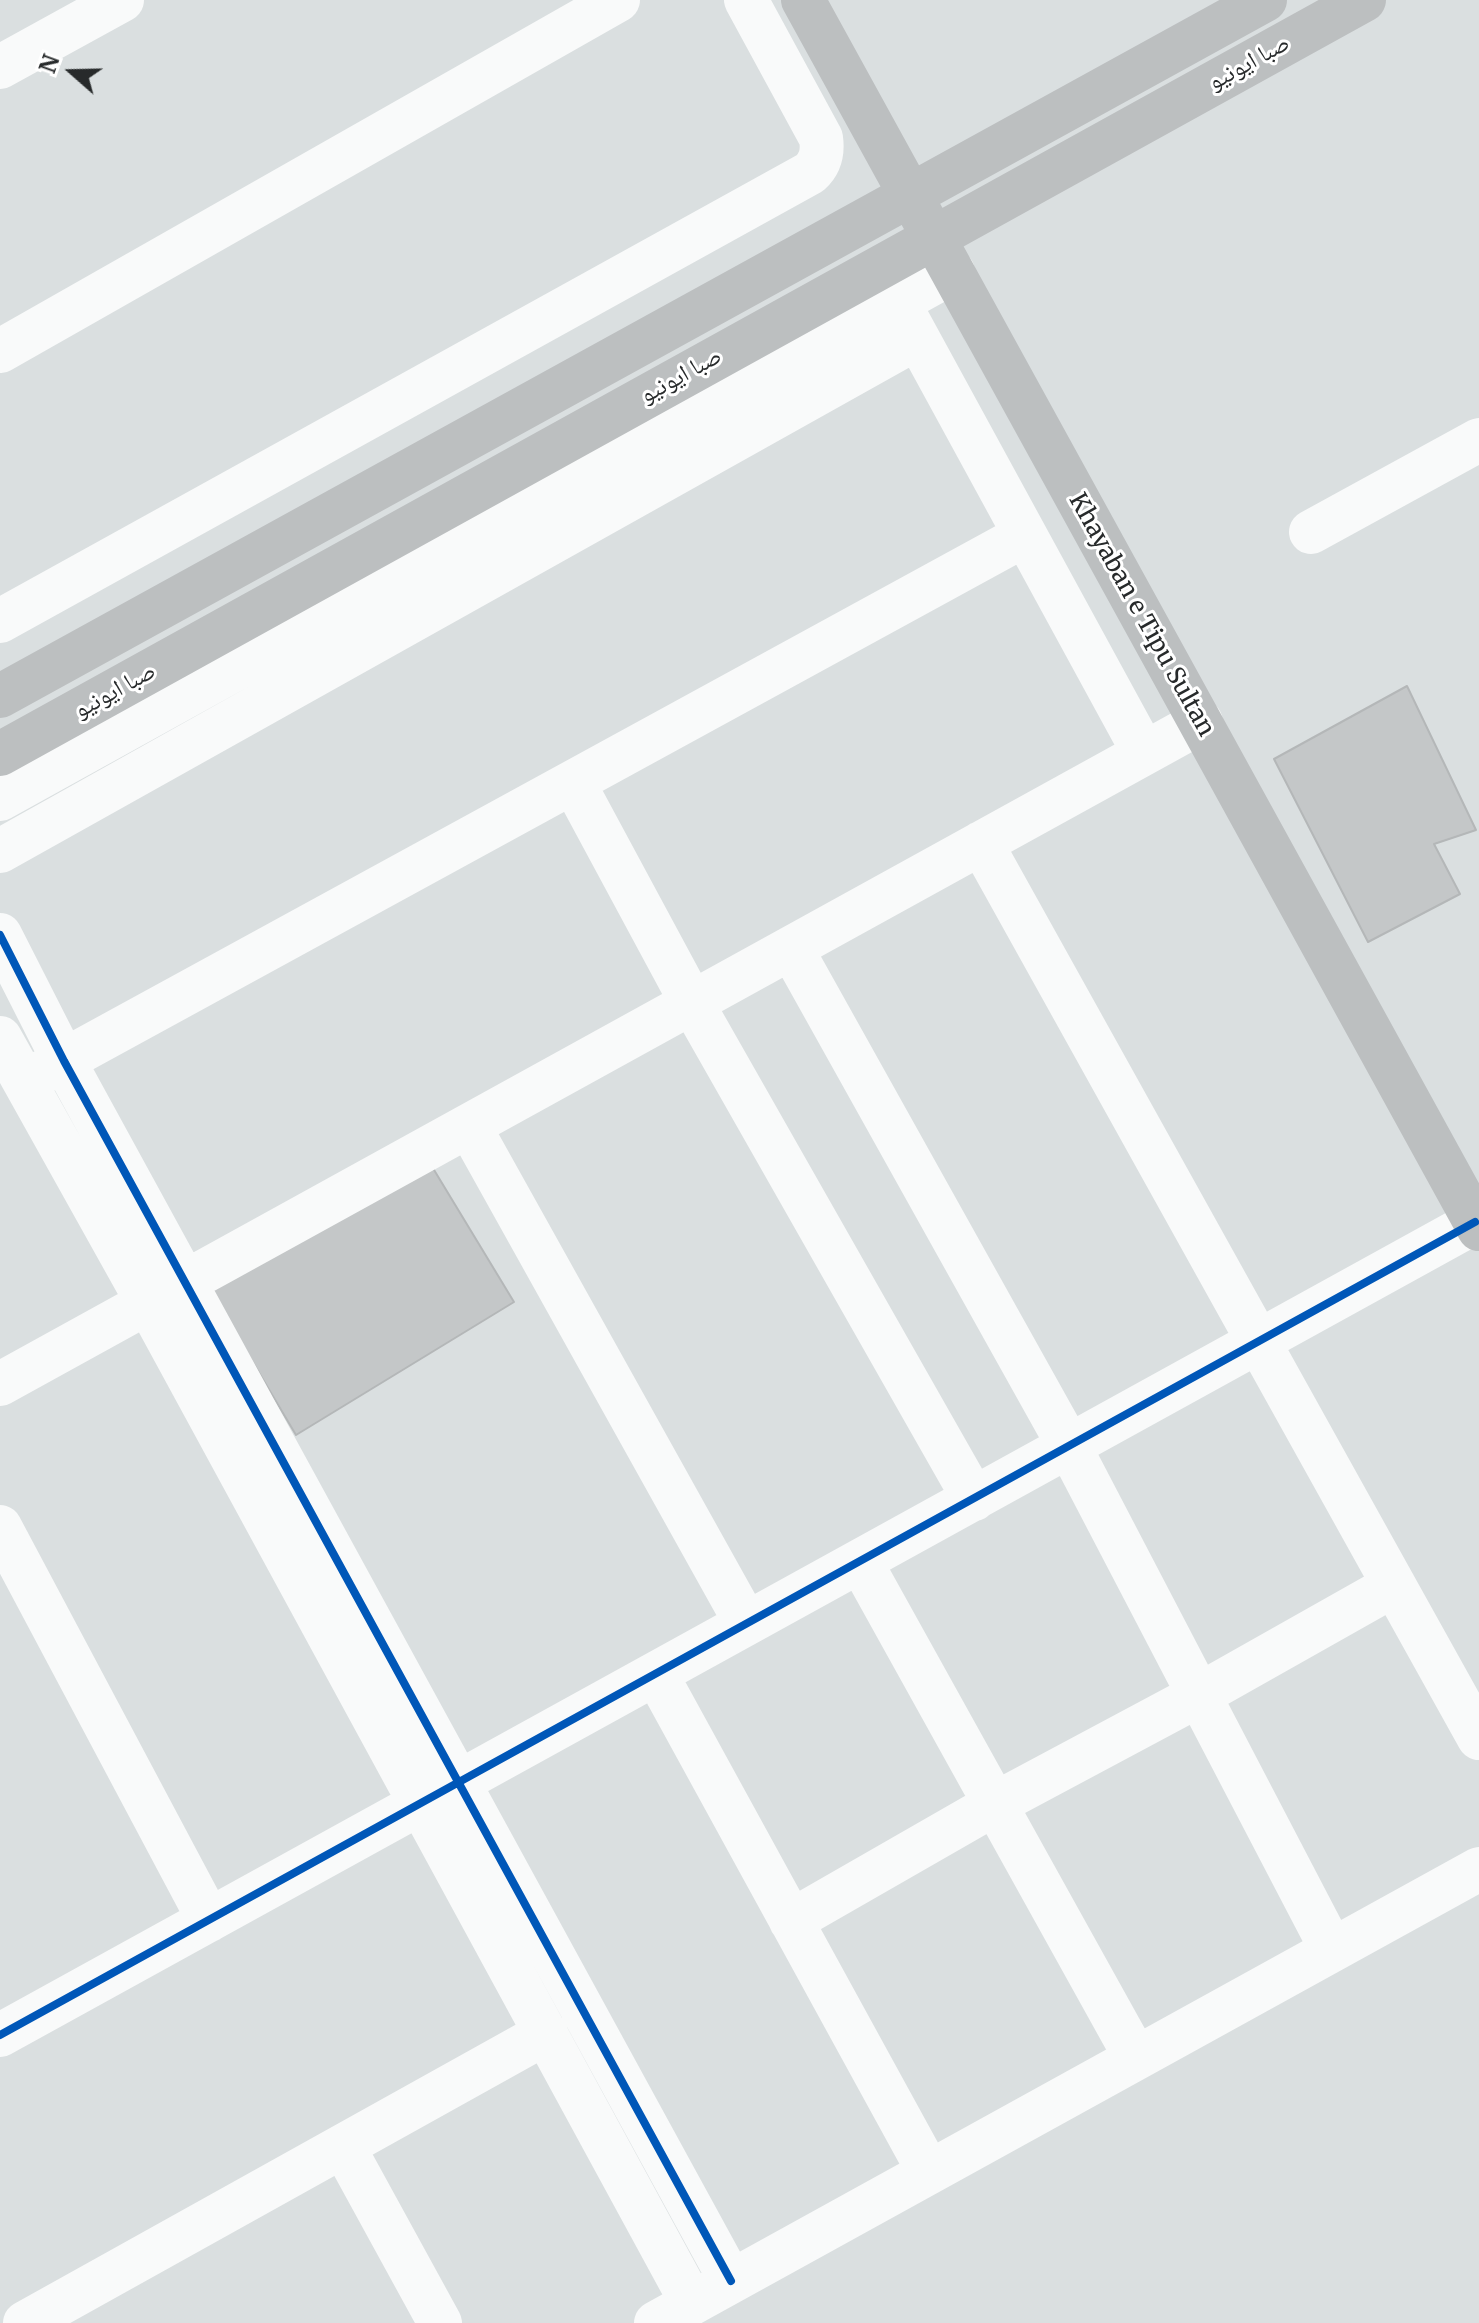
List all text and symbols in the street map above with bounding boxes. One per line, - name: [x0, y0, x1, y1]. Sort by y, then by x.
- street label: صبا ایونیو: [1203, 29, 1295, 97]
- north arrow: [32, 32, 112, 112]
- text: N: [33, 51, 66, 77]
- street label: صبا ایونیو: [635, 342, 727, 410]
- street label: Khayaban e Tipu Sultan: [1062, 488, 1220, 742]
- street label: صبا ایونیو: [69, 657, 161, 725]

